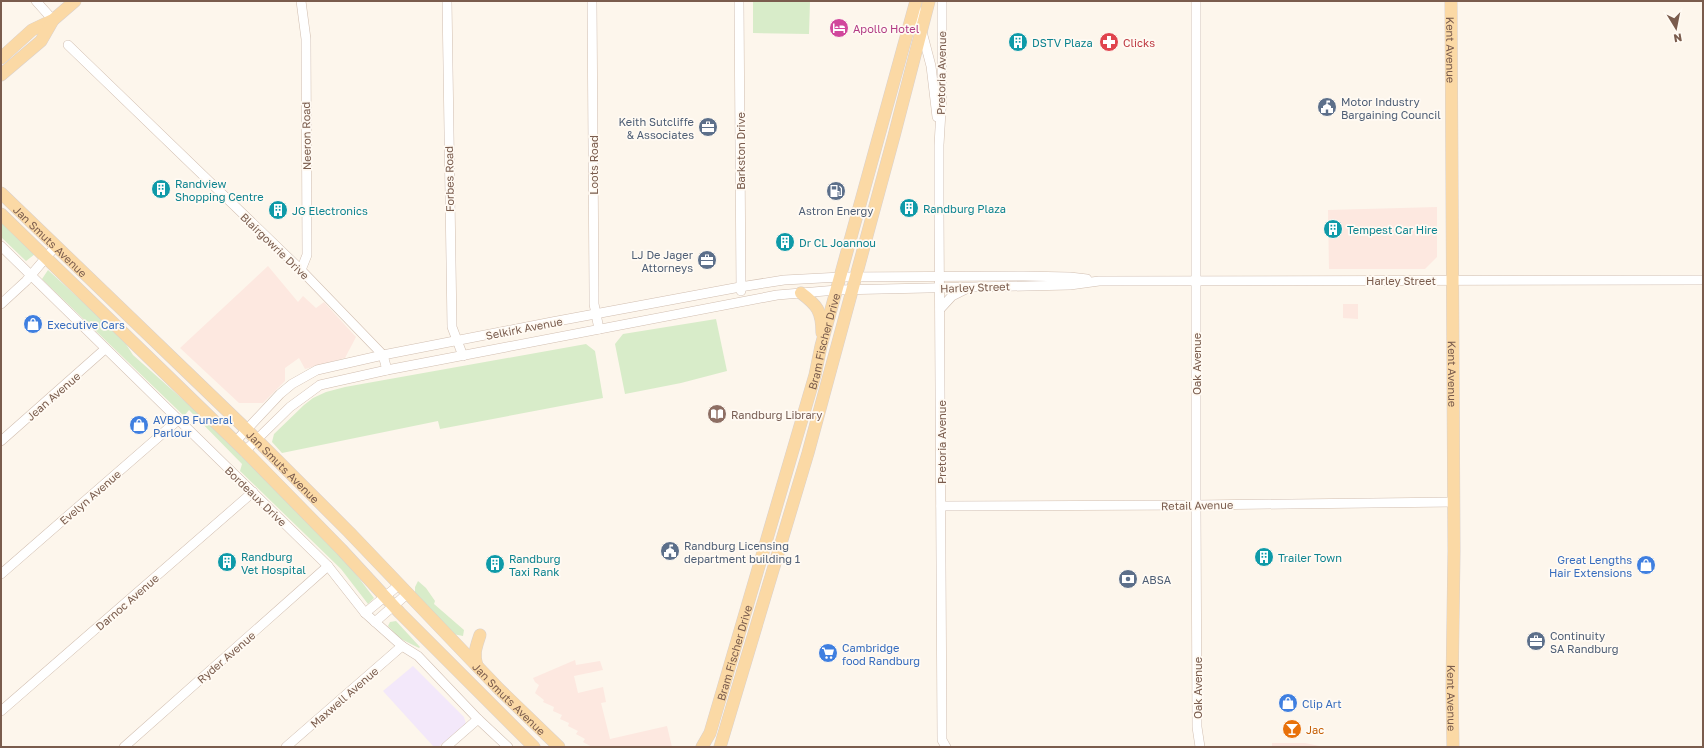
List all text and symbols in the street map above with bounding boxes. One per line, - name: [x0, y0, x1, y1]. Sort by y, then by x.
- north arrow: [1656, 8, 1696, 48]
- hotel icon: Apollo Hotel: [828, 17, 850, 39]
- street label: Kent Avenue: [1445, 17, 1458, 83]
- place label: Apollo Hotel: [853, 22, 920, 35]
- street label: Pretoria Avenue: [934, 31, 948, 115]
- building icon: DSTV Plaza: [1007, 31, 1029, 53]
- pharmacy icon: Clicks: [1098, 31, 1120, 53]
- text: N: [1673, 31, 1683, 45]
- place label: DSTV Plaza: [1032, 36, 1093, 49]
- place label: Clicks: [1123, 36, 1155, 49]
- place label: Motor Industry Bargaining Council: [1341, 95, 1441, 121]
- public building icon: Motor Industry Bargaining Council: [1316, 96, 1338, 118]
- street label: Neeron Road: [299, 102, 313, 170]
- street label: Barkston Drive: [734, 112, 747, 190]
- place label: Keith Sutcliffe & Associates: [618, 115, 694, 141]
- office icon: Keith Sutcliffe & Associates: [697, 116, 719, 138]
- street label: Loots Road: [587, 135, 600, 195]
- street label: Forbes Road: [442, 146, 456, 212]
- place label: Randview Shopping Centre: [175, 177, 264, 203]
- building icon: Randview Shopping Centre: [150, 178, 172, 200]
- fuel station icon: Astron Energy: [825, 180, 847, 202]
- building icon: Randburg Plaza: [898, 197, 920, 219]
- building icon: JG Electronics: [267, 199, 289, 221]
- street label: Jan Smuts Avenue: [11, 202, 90, 279]
- place label: Randburg Plaza: [923, 202, 1006, 215]
- place label: JG Electronics: [292, 204, 368, 217]
- place label: Astron Energy: [799, 204, 873, 217]
- street label: Blairgowrie Drive: [238, 210, 312, 282]
- building icon: Tempest Car Hire: [1322, 218, 1344, 240]
- place label: Tempest Car Hire: [1347, 223, 1438, 236]
- building icon: Dr CL Joannou: [774, 231, 796, 253]
- place label: Dr CL Joannou: [799, 236, 876, 249]
- place label: LJ De Jager Attorneys: [631, 248, 694, 274]
- office icon: LJ De Jager Attorneys: [696, 249, 718, 271]
- street label: Harley Street: [1366, 274, 1436, 287]
- street label: Harley Street: [940, 279, 1010, 295]
- street label: Bram Fischer Drive: [805, 291, 842, 391]
- shop icon: Executive Cars: [22, 313, 44, 335]
- street label: Selkirk Avenue: [484, 314, 564, 342]
- place label: Executive Cars: [47, 318, 125, 331]
- street label: Oak Avenue: [1190, 333, 1203, 395]
- street label: Kent Avenue: [1446, 341, 1460, 407]
- street label: Jean Avenue: [23, 369, 83, 423]
- street label: Pretoria Avenue: [935, 400, 948, 484]
- library icon: Randburg Library: [706, 403, 728, 425]
- place label: Randburg Library: [731, 408, 822, 421]
- place label: AVBOB Funeral Parlour: [153, 413, 233, 439]
- shop icon: AVBOB Funeral Parlour: [128, 414, 150, 436]
- street label: Jan Smuts Avenue: [244, 427, 322, 505]
- street label: Bordeaux Drive: [223, 463, 289, 529]
- street label: Evelyn Avenue: [57, 467, 123, 527]
- street label: Retail Avenue: [1161, 498, 1233, 512]
- place label: Randburg Licensing department building 1: [684, 539, 800, 565]
- public building icon: Randburg Licensing department building 1: [659, 540, 681, 562]
- building icon: Trailer Town: [1253, 546, 1275, 568]
- place label: Randburg Vet Hospital: [241, 550, 306, 576]
- building icon: Randburg Vet Hospital: [216, 551, 238, 573]
- place label: Trailer Town: [1278, 551, 1342, 564]
- place label: Randburg Taxi Rank: [509, 552, 560, 578]
- building icon: Randburg Taxi Rank: [484, 553, 506, 575]
- place label: Great Lengths Hair Extensions: [1549, 553, 1632, 579]
- shop icon: Great Lengths Hair Extensions: [1635, 554, 1657, 576]
- bank icon: ABSA: [1117, 568, 1139, 590]
- street label: Darnoc Avenue: [93, 571, 161, 633]
- place label: ABSA: [1142, 573, 1172, 586]
- street label: Bram Fischer Drive: [713, 603, 754, 702]
- street label: Ryder Avenue: [194, 628, 258, 686]
- place label: Continuity SA Randburg: [1550, 629, 1619, 655]
- office icon: Continuity SA Randburg: [1525, 630, 1547, 652]
- place label: Cambridge food Randburg: [842, 641, 920, 667]
- supermarket icon: Cambridge food Randburg: [817, 642, 839, 664]
- street label: Oak Avenue: [1191, 657, 1204, 719]
- street label: Jan Smuts Avenue: [470, 660, 549, 737]
- street label: Maxwell Avenue: [307, 664, 381, 730]
- street label: Kent Avenue: [1445, 665, 1459, 731]
- shop icon: Clip Art: [1277, 692, 1299, 714]
- place label: Clip Art: [1302, 697, 1342, 710]
- bar icon: Jac: [1281, 718, 1303, 740]
- place label: Jac: [1306, 723, 1324, 736]

